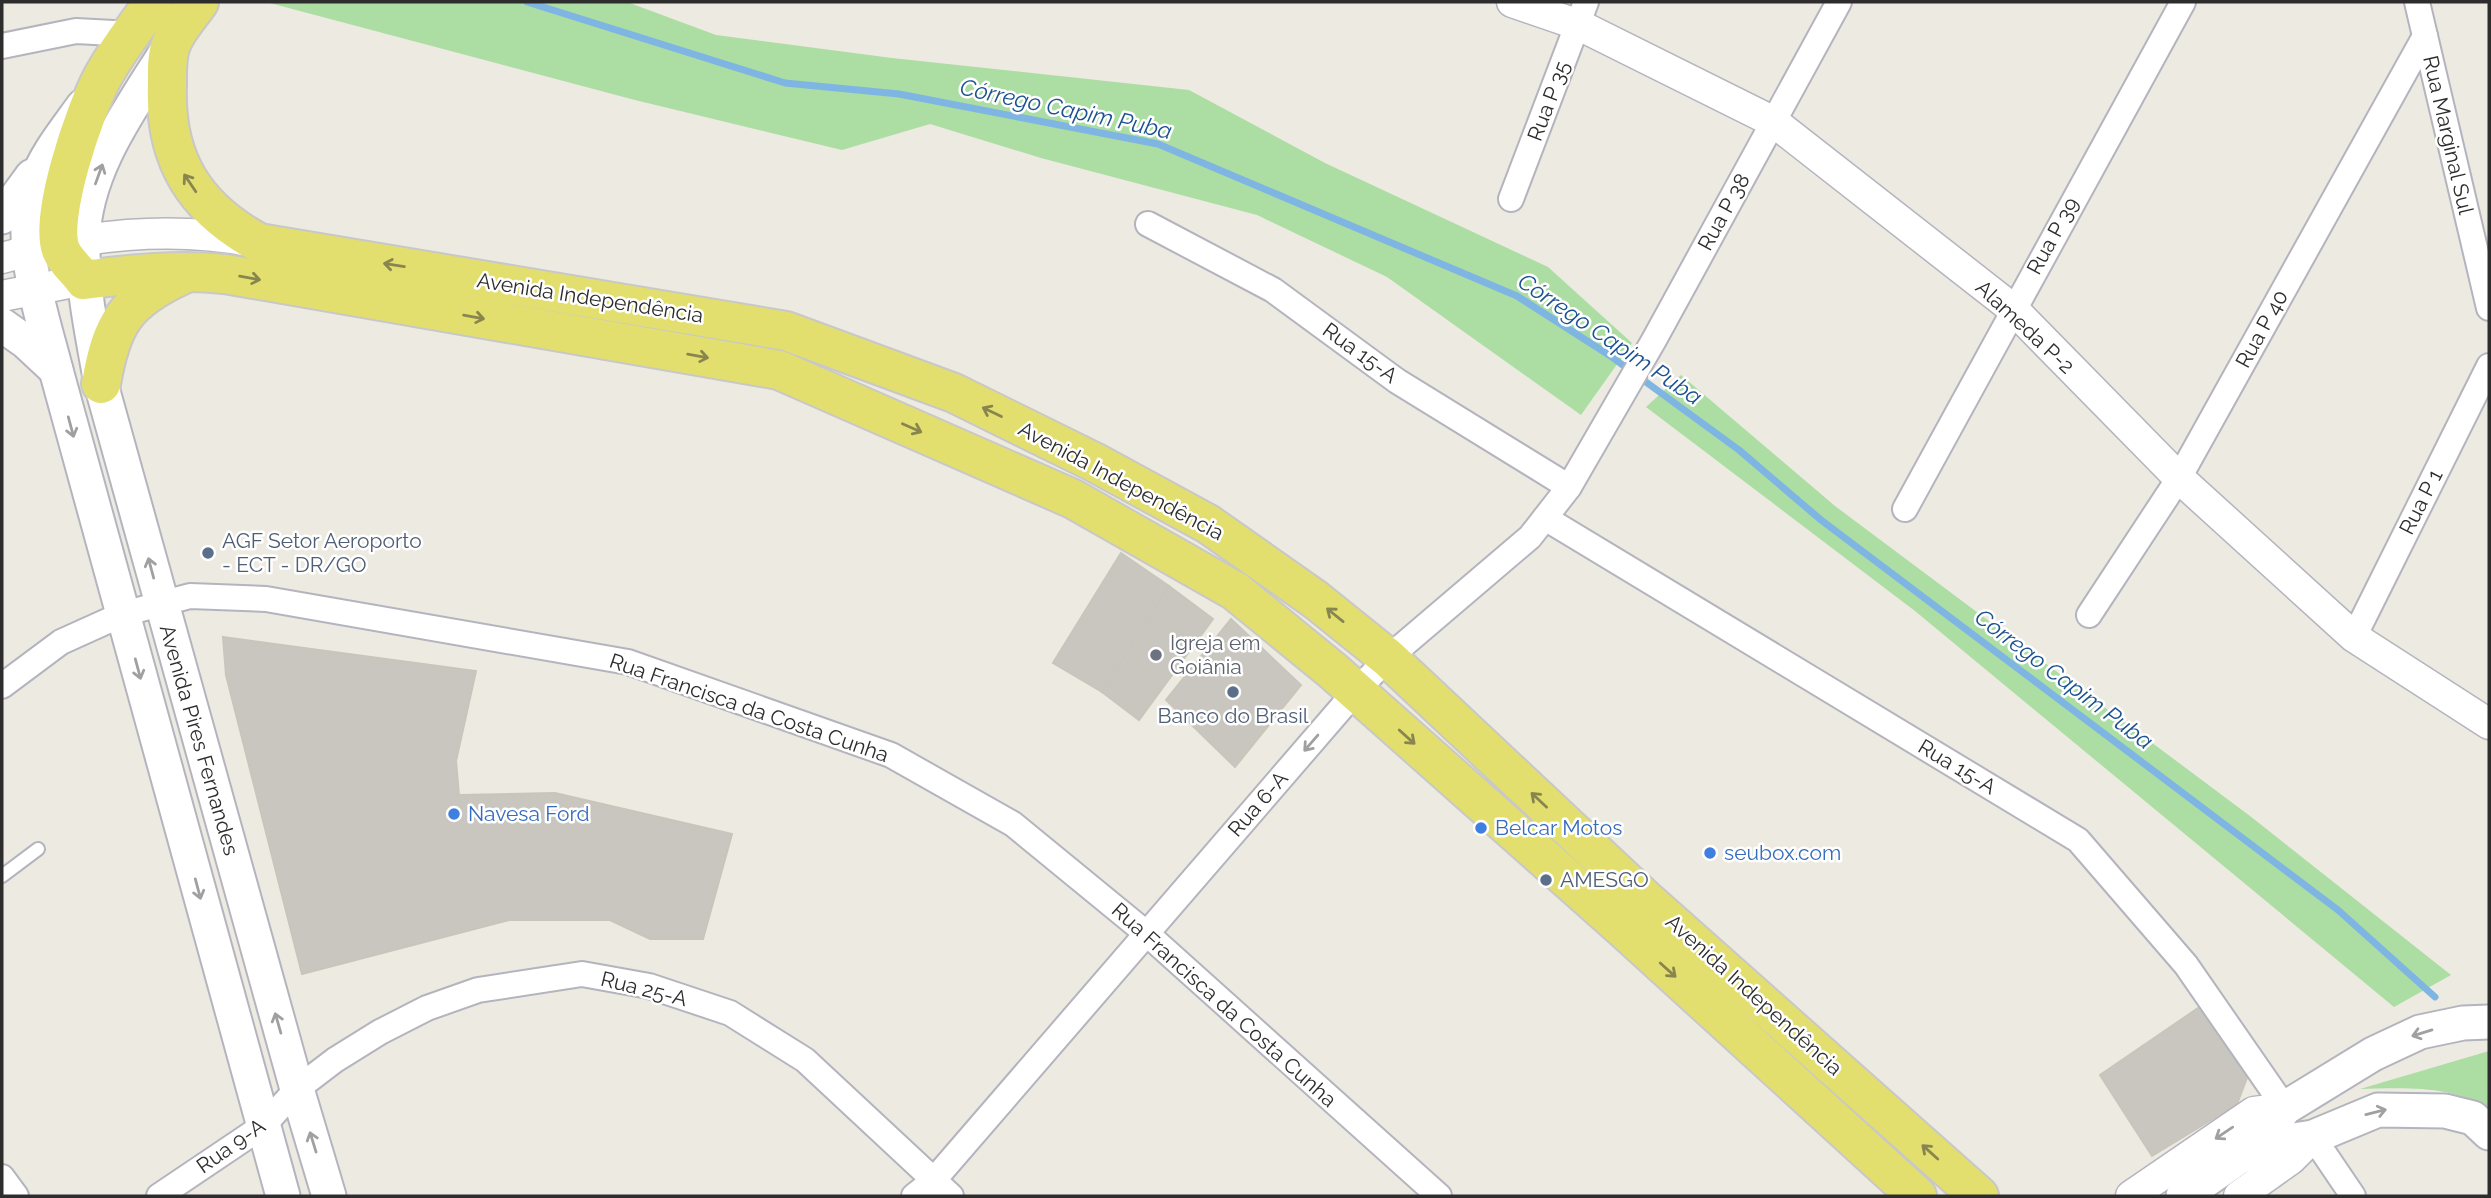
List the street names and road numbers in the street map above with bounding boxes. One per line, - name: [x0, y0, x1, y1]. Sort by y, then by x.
- street label: Rua Marginal Sul: [2418, 53, 2479, 217]
- street label: Rua P 35: [1522, 57, 1575, 144]
- street label: Rua P 38: [1692, 169, 1755, 255]
- street label: Rua P 39: [2021, 193, 2084, 279]
- street label: Avenida Independência: [475, 267, 705, 328]
- street label: Alameda P-2: [1971, 275, 2080, 379]
- street label: Rua P 40: [2230, 286, 2293, 372]
- street label: Rua 15-A: [1318, 317, 1402, 388]
- street label: Avenida Independência: [1014, 416, 1228, 545]
- street label: Rua P 1: [2394, 465, 2448, 538]
- street label: Avenida Pires Fernandes: [155, 622, 244, 858]
- street label: Rua Francisca da Costa Cunha: [606, 648, 892, 767]
- street label: Rua 15-A: [1914, 734, 2001, 799]
- street label: Rua 6-A: [1222, 766, 1293, 841]
- street label: Rua Francisca da Costa Cunha: [1107, 897, 1342, 1112]
- street label: Avenida Independência: [1661, 909, 1848, 1080]
- street label: Rua 25-A: [598, 966, 690, 1011]
- street label: Rua 9-A: [192, 1113, 270, 1178]

